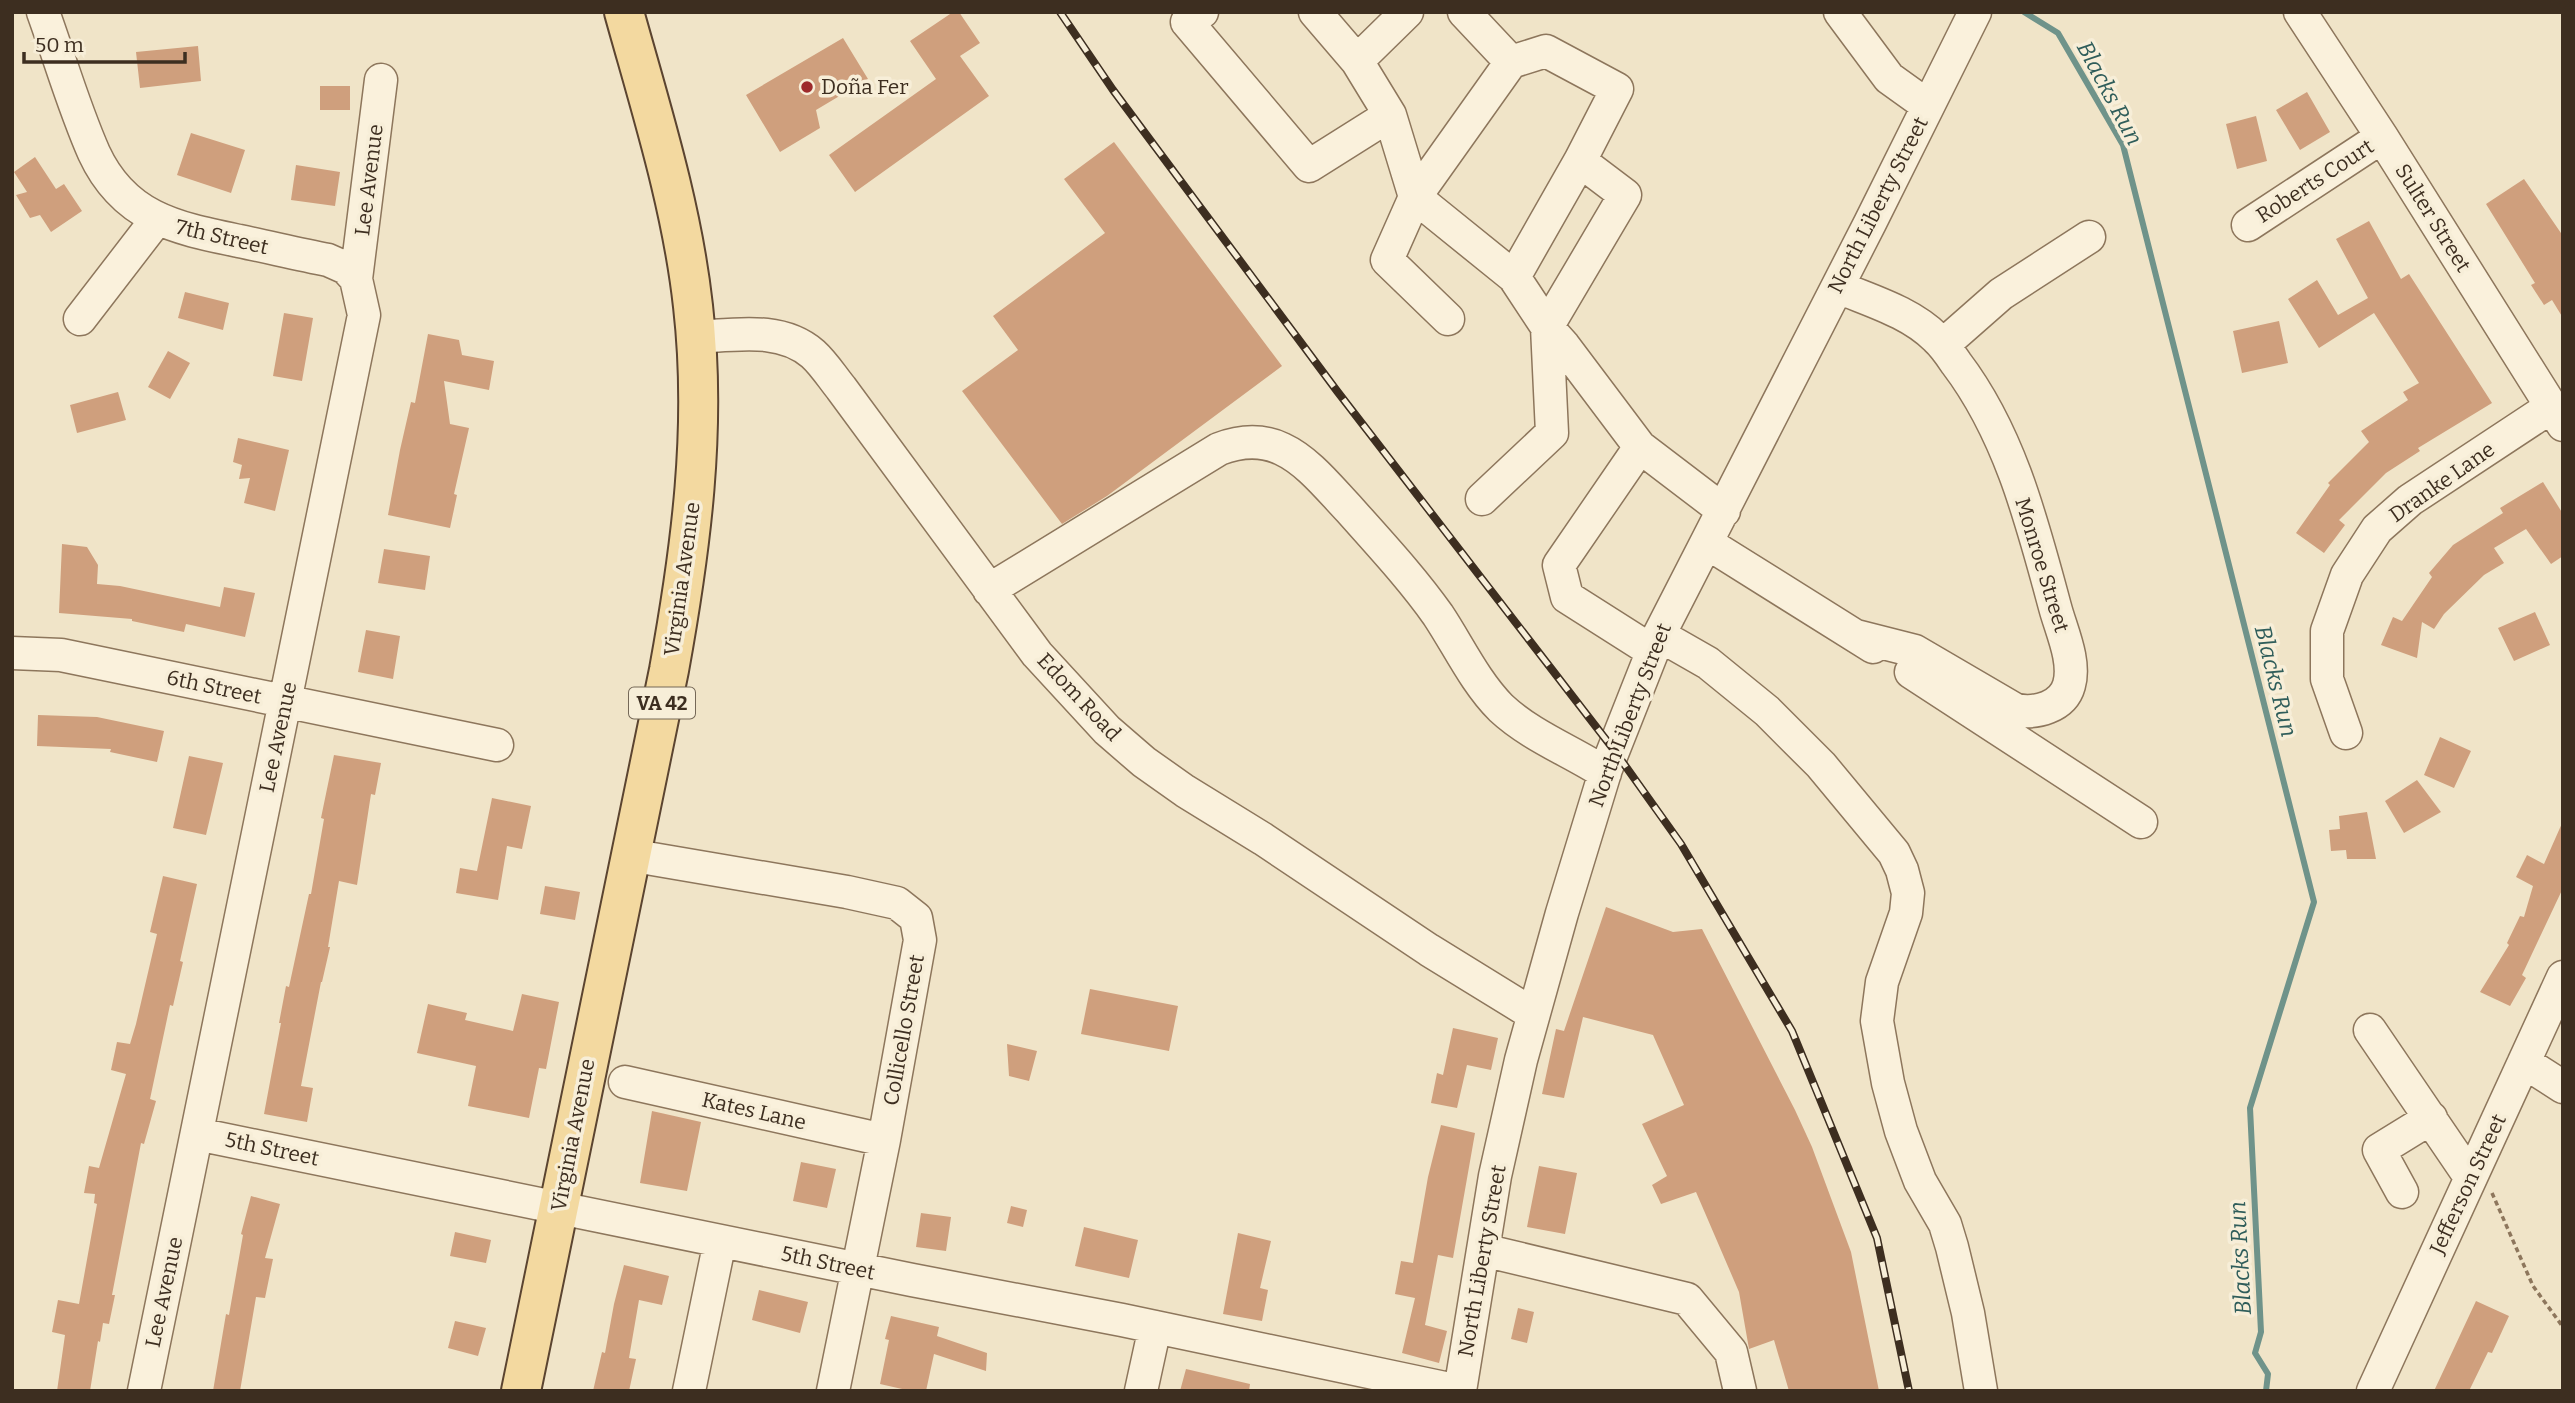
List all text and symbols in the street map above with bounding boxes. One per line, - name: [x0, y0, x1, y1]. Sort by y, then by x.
- scale bar: [24, 21, 186, 65]
- text: 50 m: [35, 32, 84, 58]
- water label: Blacks Run: [2071, 36, 2149, 150]
- place label: Doña Fer: [821, 74, 909, 100]
- marker: Doña Fer: [799, 79, 815, 95]
- street label: North Liberty Street: [1822, 112, 1934, 298]
- street label: Lee Avenue: [349, 123, 389, 237]
- street label: Roberts Court: [2251, 133, 2379, 229]
- street label: Sulter Street: [2389, 159, 2477, 277]
- street label: 7th Street: [173, 214, 271, 260]
- street label: Dranke Lane: [2384, 436, 2500, 528]
- street label: Monroe Street: [2009, 494, 2075, 636]
- street label: Virginia Avenue: [658, 500, 706, 658]
- street label: North Liberty Street: [1583, 619, 1677, 811]
- water label: Blacks Run: [2249, 622, 2303, 740]
- street label: Edom Road: [1032, 648, 1126, 746]
- street label: 6th Street: [164, 664, 264, 710]
- street label: Lee Avenue: [254, 679, 302, 795]
- road number: VA 42: [629, 688, 695, 718]
- street label: Collicello Street: [878, 952, 930, 1108]
- street label: Virginia Avenue: [545, 1056, 601, 1214]
- street label: Kates Lane: [699, 1086, 809, 1136]
- street label: Jefferson Street: [2424, 1109, 2512, 1259]
- street label: 5th Street: [223, 1126, 322, 1172]
- street label: North Liberty Street: [1452, 1162, 1512, 1359]
- water label: Blacks Run: [2223, 1200, 2257, 1316]
- street label: Lee Avenue: [140, 1234, 188, 1350]
- street label: 5th Street: [779, 1240, 878, 1286]

